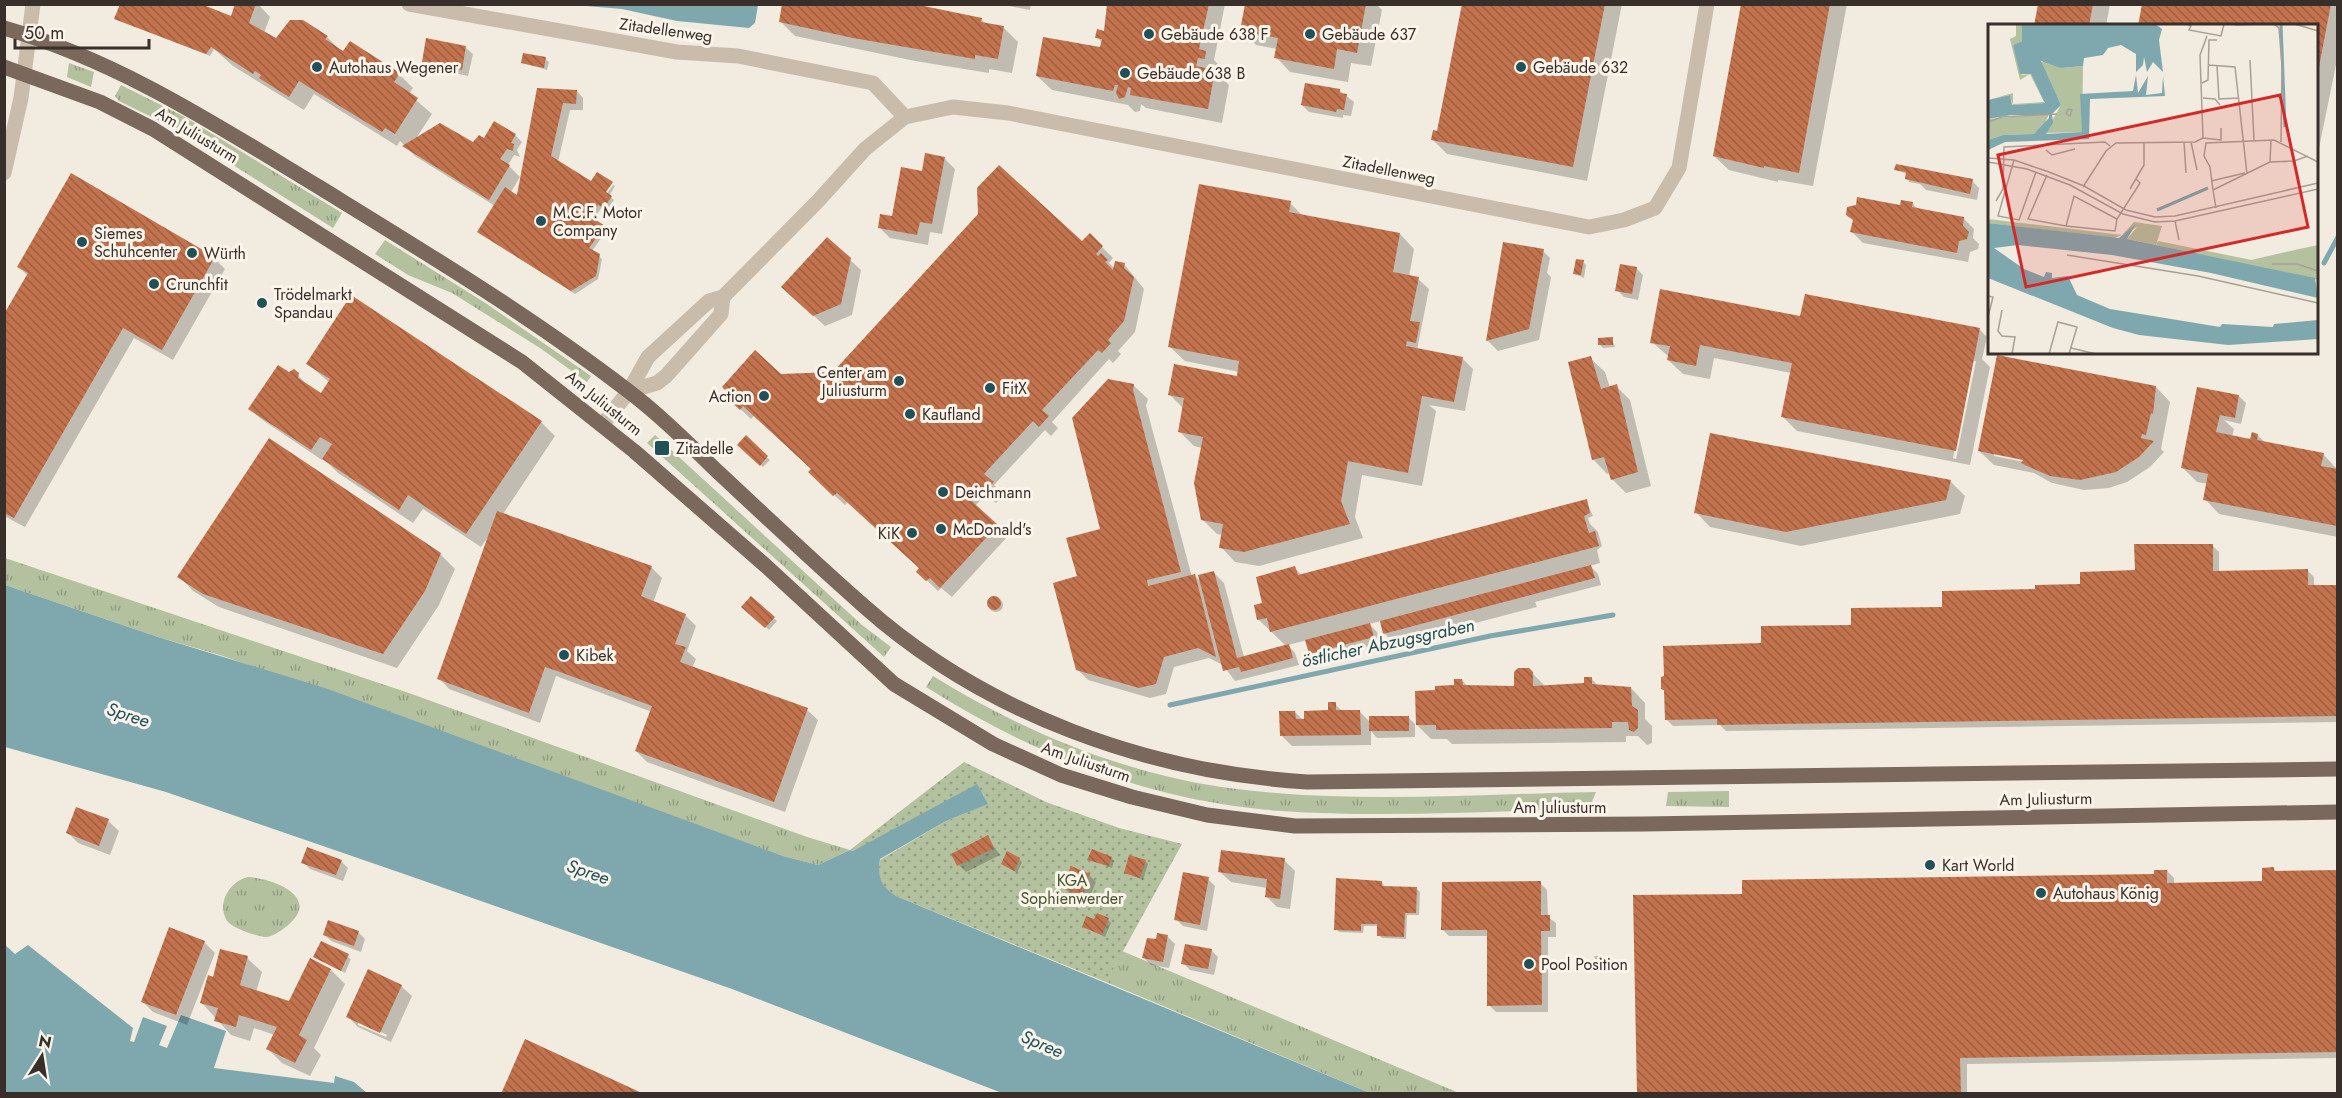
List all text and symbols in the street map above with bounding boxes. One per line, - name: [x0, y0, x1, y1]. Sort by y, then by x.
- scale bar: [15, 12, 148, 50]
- street label: Zitadellenweg: [618, 12, 714, 48]
- text: 50 m: [24, 20, 64, 46]
- place label: Gebäude 638 F: [1161, 23, 1269, 46]
- place label: Gebäude 637: [1322, 23, 1417, 46]
- inset map: [1988, 24, 2318, 354]
- marker: Gebäude 638 F: [1142, 27, 1156, 41]
- marker: Gebäude 637: [1303, 27, 1317, 41]
- place label: Autohaus Wegener: [329, 56, 459, 79]
- place label: Gebäude 632: [1533, 56, 1628, 79]
- marker: Autohaus Wegener: [310, 60, 324, 74]
- marker: Gebäude 632: [1514, 60, 1528, 74]
- place label: Gebäude 638 B: [1137, 62, 1246, 85]
- marker: Gebäude 638 B: [1118, 66, 1132, 80]
- street label: Am Juliusturm: [151, 101, 243, 169]
- street label: Zitadellenweg: [1341, 150, 1437, 190]
- place label: M.C.F. Motor Company: [553, 201, 643, 242]
- marker: M.C.F. Motor Company: [534, 214, 548, 228]
- place label: Siemes Schuhcenter: [94, 222, 178, 263]
- marker: Siemes Schuhcenter: [75, 235, 89, 249]
- place label: Würth: [204, 242, 246, 265]
- marker: Würth: [185, 246, 199, 260]
- place label: Crunchfit: [166, 273, 228, 296]
- marker: Crunchfit: [147, 277, 161, 291]
- place label: Trödelmarkt Spandau: [274, 283, 352, 324]
- marker: Trödelmarkt Spandau: [255, 296, 269, 310]
- place label: Center am Juliusturm: [817, 361, 887, 402]
- street label: Am Juliusturm: [561, 365, 647, 441]
- marker: Center am Juliusturm: [892, 374, 906, 388]
- place label: FitX: [1002, 377, 1027, 400]
- marker: FitX: [983, 381, 997, 395]
- place label: Action: [709, 385, 752, 408]
- marker: Action: [757, 389, 771, 403]
- place label: Kaufland: [922, 403, 981, 426]
- marker: Kaufland: [903, 407, 917, 421]
- place label: Zitadelle: [676, 437, 733, 460]
- marker: Zitadelle: [653, 439, 671, 457]
- place label: Deichmann: [955, 481, 1031, 504]
- marker: Deichmann: [936, 485, 950, 499]
- place label: McDonald's: [953, 518, 1032, 541]
- place label: KiK: [878, 522, 900, 545]
- marker: McDonald's: [934, 522, 948, 536]
- marker: KiK: [905, 526, 919, 540]
- water label: östlicher Abzugsgraben: [1299, 612, 1477, 674]
- place label: Kibek: [576, 644, 615, 667]
- marker: Kibek: [557, 648, 571, 662]
- water label: Spree: [103, 696, 153, 734]
- street label: Am Juliusturm: [1038, 736, 1134, 788]
- street label: Am Juliusturm: [1999, 787, 2093, 811]
- street label: Am Juliusturm: [1514, 796, 1606, 819]
- water label: Spree: [563, 853, 613, 891]
- place label: Kart World: [1942, 854, 2014, 877]
- marker: Kart World: [1923, 858, 1937, 872]
- park label: KGA Sophienwerder: [1021, 869, 1124, 910]
- place label: Autohaus König: [2053, 882, 2159, 905]
- marker: Autohaus König: [2034, 886, 2048, 900]
- place label: Pool Position: [1541, 953, 1628, 976]
- marker: Pool Position: [1522, 957, 1536, 971]
- water label: Spree: [1017, 1024, 1067, 1064]
- north arrow: [12, 1026, 72, 1086]
- text: N: [36, 1029, 54, 1054]

